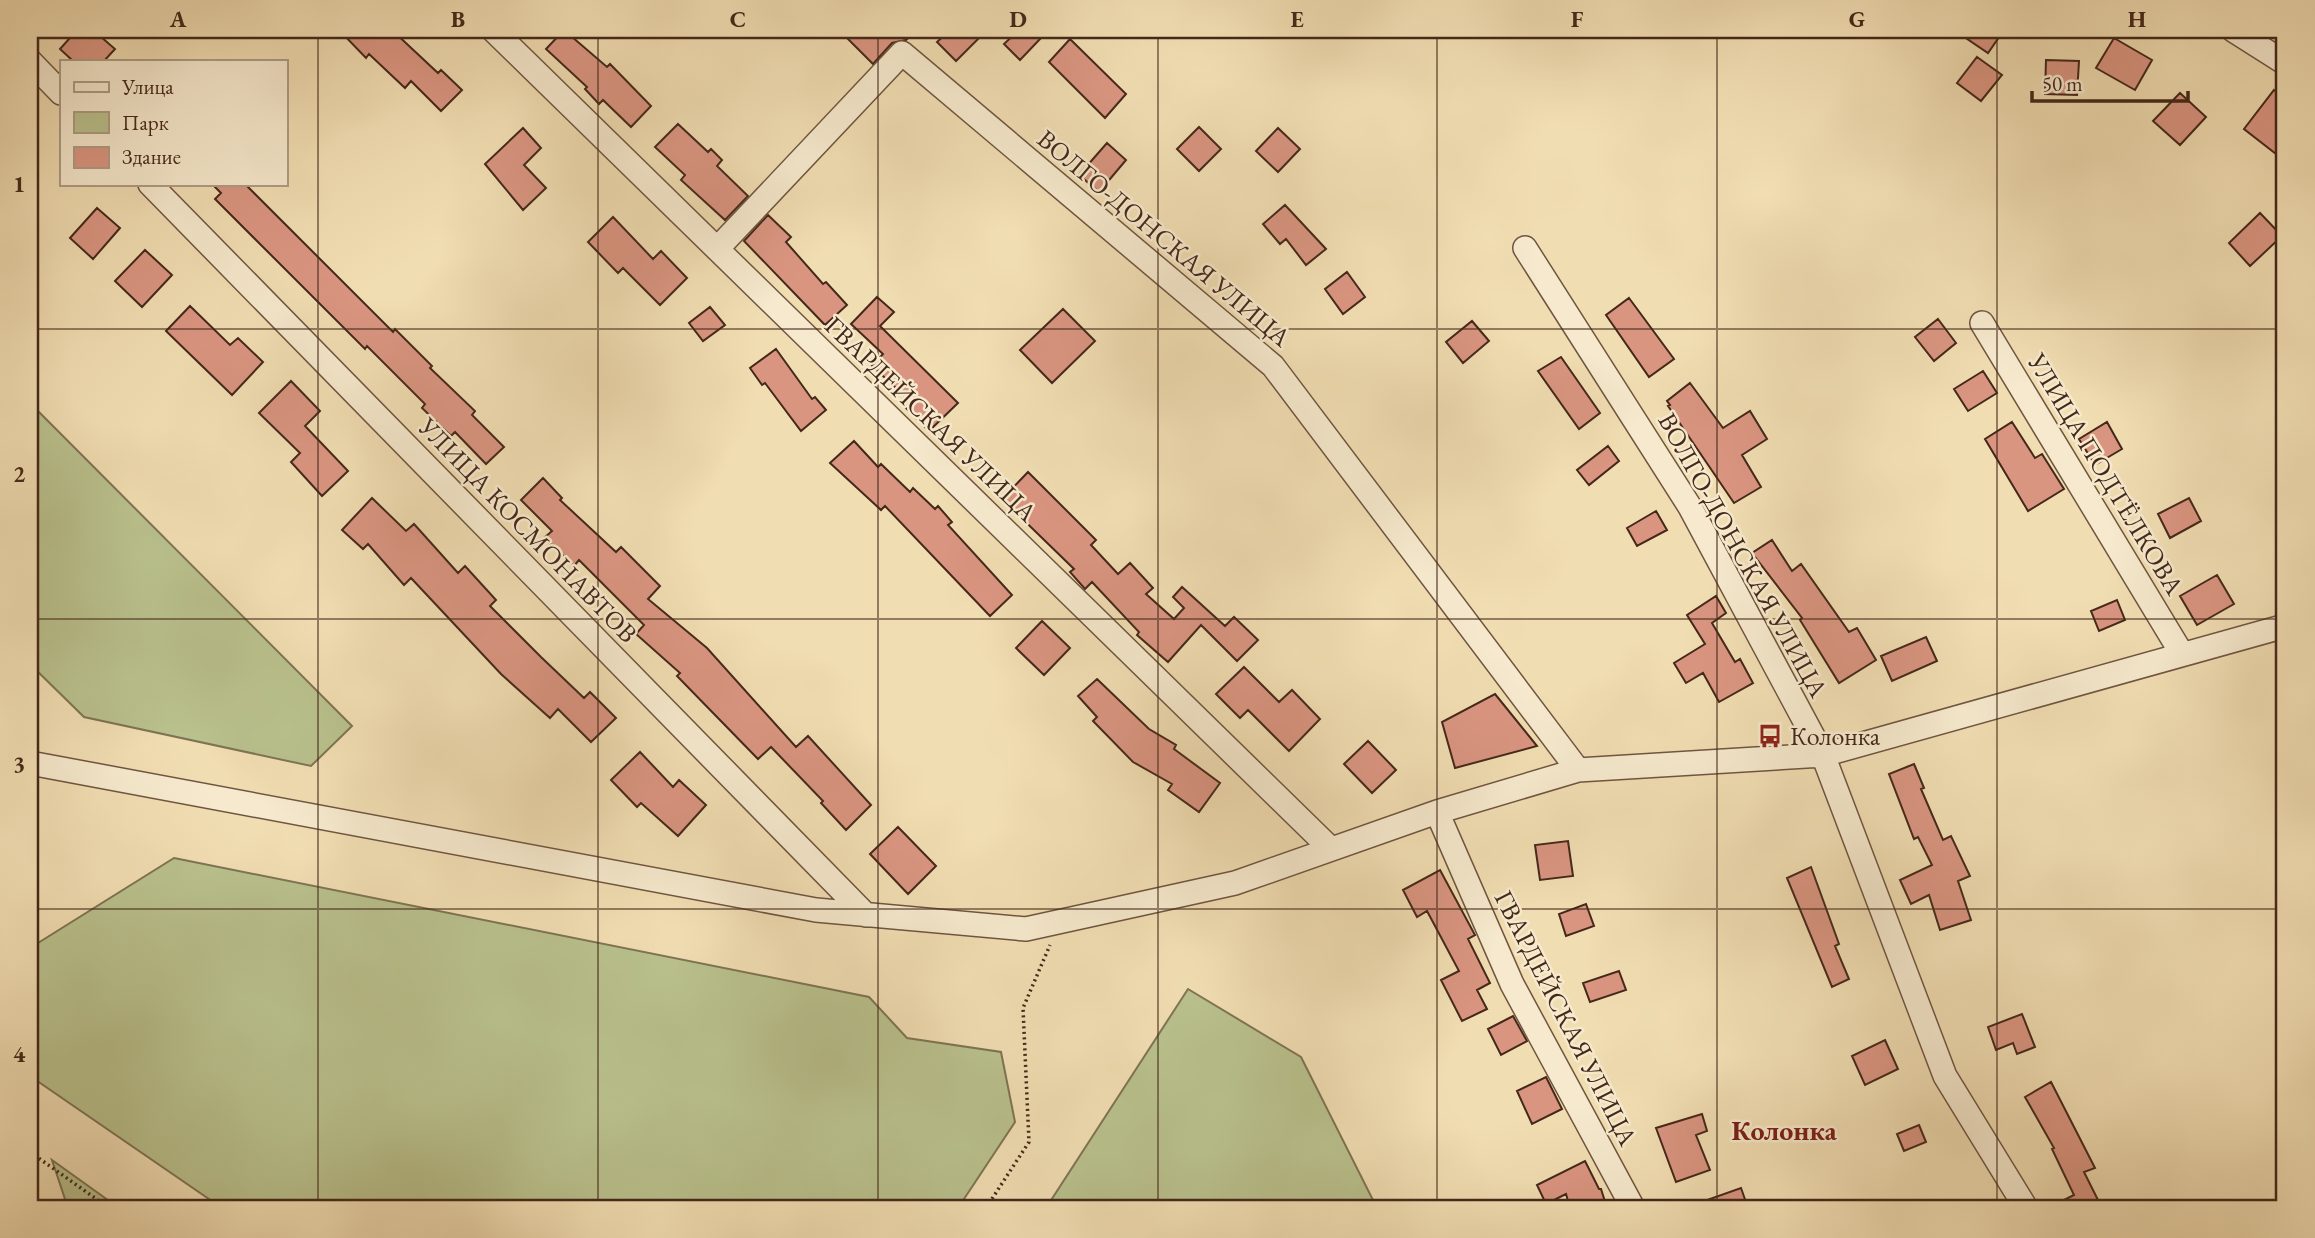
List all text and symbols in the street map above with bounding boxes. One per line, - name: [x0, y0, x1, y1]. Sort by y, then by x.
- text: A: [169, 4, 187, 34]
- text: B: [451, 4, 465, 34]
- text: C: [730, 4, 746, 34]
- text: D: [1009, 4, 1027, 34]
- text: E: [1290, 4, 1304, 34]
- text: F: [1571, 4, 1584, 34]
- text: G: [1849, 4, 1865, 34]
- text: H: [2128, 4, 2146, 34]
- legend: [60, 60, 287, 186]
- scale bar: [2032, 60, 2187, 104]
- text: 50 m: [2042, 70, 2083, 97]
- text: Улица: [121, 73, 174, 100]
- text: Парк: [122, 109, 169, 136]
- street label: ВОЛГО-ДОНСКАЯ УЛИЦА: [1030, 122, 1299, 355]
- text: Здание: [122, 143, 181, 170]
- text: 1: [13, 169, 25, 199]
- street label: ГВАРДЕЙСКАЯ УЛИЦА: [818, 309, 1045, 530]
- street label: УЛИЦА ПОДТЁЛКОВА: [2020, 346, 2192, 602]
- street label: ВОЛГО-ДОНСКАЯ УЛИЦА: [1650, 407, 1836, 704]
- street label: УЛИЦА КОСМОНАВТОВ: [411, 409, 645, 650]
- text: 2: [13, 459, 25, 489]
- place label: Колонка: [1790, 719, 1881, 753]
- bus stop icon: Колонка: [1756, 722, 1784, 750]
- text: 3: [13, 749, 25, 779]
- street label: ГВАРДЕЙСКАЯ УЛИЦА: [1487, 885, 1646, 1152]
- text: 4: [13, 1039, 26, 1069]
- district label: Колонка: [1731, 1112, 1837, 1148]

